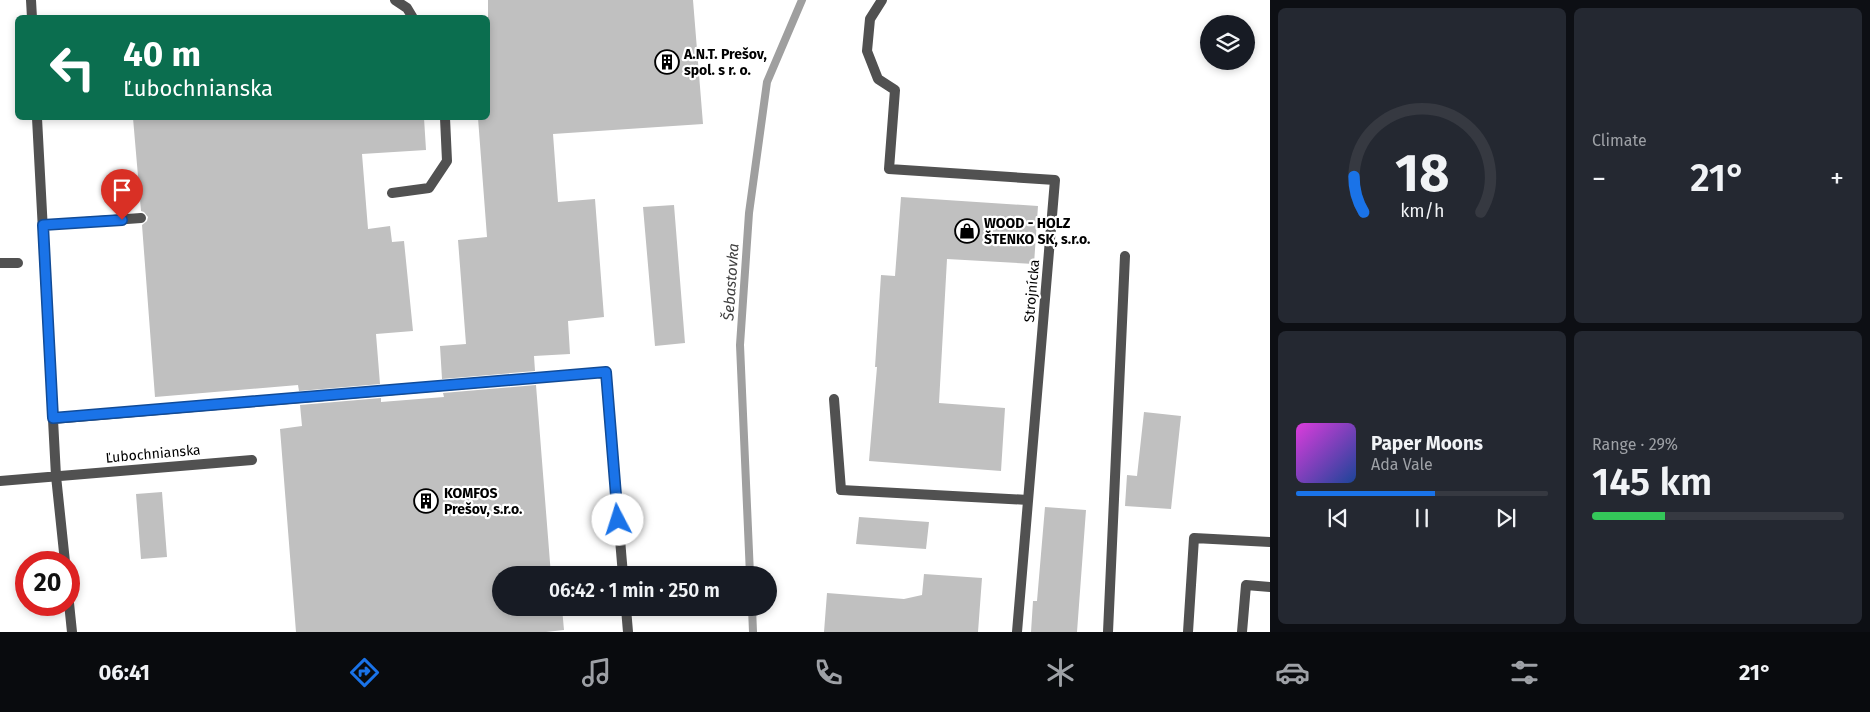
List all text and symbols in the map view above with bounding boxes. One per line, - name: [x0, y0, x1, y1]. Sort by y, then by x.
- map controls: [1200, 15, 1255, 70]
- button: layers: [1200, 15, 1255, 70]
- text: 40 m: [123, 33, 201, 75]
- icon: left: [40, 35, 105, 100]
- place label: A.N.T. Prešov, spol. s r. o.: [683, 46, 767, 79]
- building icon: A.N.T. Prešov, spol. s r. o.: [654, 49, 680, 75]
- text: Ľubochnianska: [123, 75, 273, 102]
- text: Climate: [1592, 131, 1647, 150]
- text: 18: [1395, 142, 1449, 205]
- text: 21°: [1690, 155, 1746, 201]
- text: −: [1592, 162, 1606, 195]
- text: +: [1830, 162, 1844, 195]
- pin: [101, 169, 143, 220]
- icon: arrive: [108, 176, 136, 204]
- text: km/h: [1400, 200, 1444, 222]
- place label: WOOD - HOLZ ŠTENKO SK, s.r.o.: [984, 215, 1090, 248]
- shop icon: WOOD - HOLZ ŠTENKO SK, s.r.o.: [954, 218, 980, 244]
- water label: Šebastovka: [719, 243, 743, 322]
- street label: Strojnícka: [1021, 259, 1043, 323]
- text: Paper Moons: [1371, 432, 1483, 455]
- text: Range · 29%: [1592, 435, 1678, 454]
- street label: Ľubochnianska: [105, 441, 201, 467]
- text: Ada Vale: [1371, 455, 1433, 474]
- text: 145 km: [1592, 459, 1712, 505]
- place label: KOMFOS Prešov, s.r.o.: [444, 485, 522, 518]
- building icon: KOMFOS Prešov, s.r.o.: [413, 488, 439, 514]
- position arrow: [591, 493, 643, 545]
- icon: previous: [1324, 504, 1352, 532]
- icon: pause: [1408, 504, 1436, 532]
- icon: next: [1492, 504, 1520, 532]
- speed limit sign: 20: [15, 551, 80, 616]
- text: 06:42 · 1 min · 250 m: [549, 579, 720, 602]
- icon: directions: [347, 655, 382, 690]
- icon: music: [579, 655, 614, 690]
- icon: phone: [811, 655, 846, 690]
- icon: climate: [1043, 655, 1078, 690]
- icon: car: [1275, 655, 1310, 690]
- icon: filters: [1507, 655, 1542, 690]
- text: 06:41: [98, 659, 150, 686]
- text: 21°: [1739, 659, 1771, 686]

